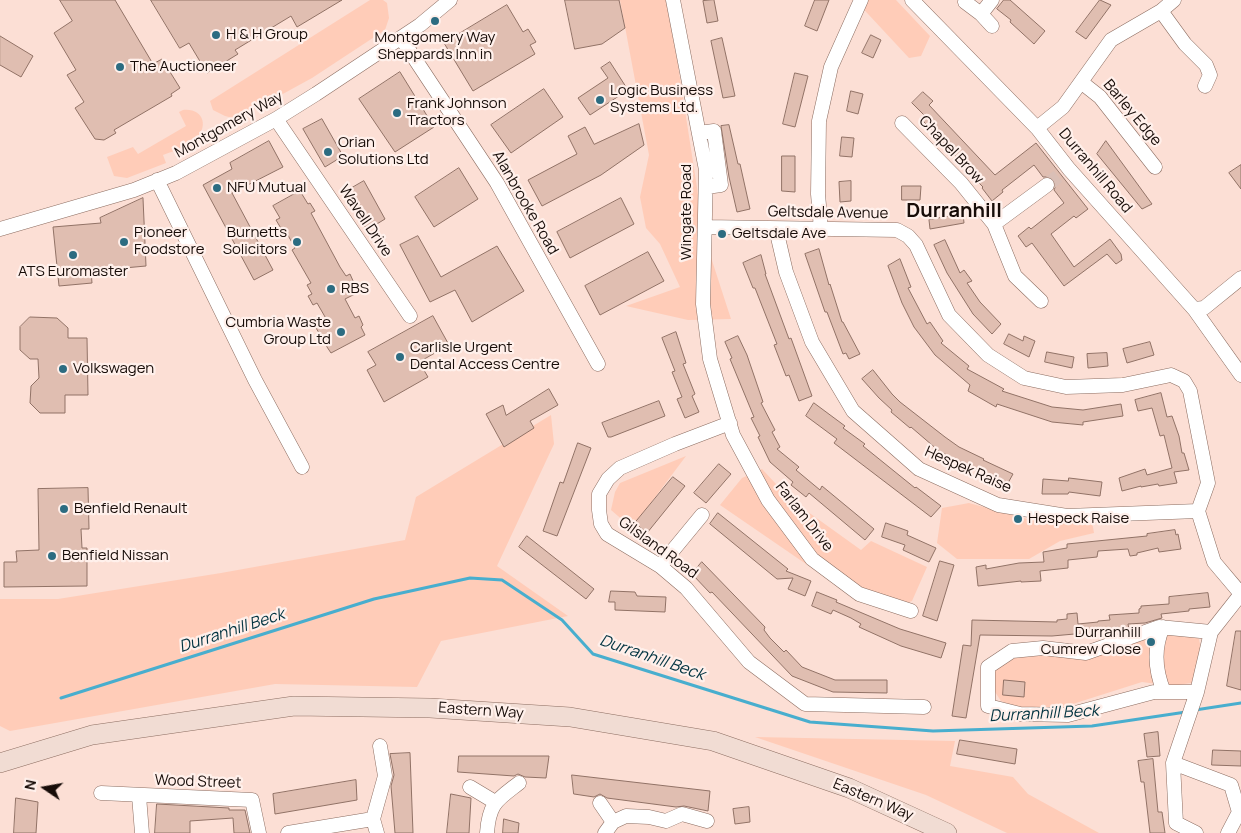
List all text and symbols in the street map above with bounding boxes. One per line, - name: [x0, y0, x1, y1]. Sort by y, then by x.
- marker: Montgomery Way Sheppards Inn in: [429, 15, 441, 27]
- place label: H & H Group: [226, 26, 308, 44]
- marker: H & H Group: [210, 29, 222, 41]
- place label: Montgomery Way Sheppards Inn in: [375, 29, 495, 64]
- place label: The Auctioneer: [130, 58, 237, 76]
- marker: The Auctioneer: [114, 61, 126, 73]
- street label: Barley Edge: [1099, 76, 1165, 150]
- place label: Logic Business Systems Ltd.: [610, 82, 713, 117]
- street label: Montgomery Way: [172, 88, 286, 162]
- marker: Logic Business Systems Ltd.: [594, 94, 606, 106]
- place label: Frank Johnson Tractors: [407, 95, 507, 130]
- marker: Frank Johnson Tractors: [391, 107, 403, 119]
- street label: Chapel Brow: [915, 112, 987, 188]
- street label: Durranhill Road: [1054, 125, 1136, 217]
- place label: Orian Solutions Ltd: [338, 134, 429, 169]
- marker: Orian Solutions Ltd: [322, 146, 334, 158]
- street label: Alanbrooke Road: [488, 148, 562, 258]
- street label: Wingate Road: [678, 164, 696, 260]
- place label: NFU Mutual: [227, 179, 307, 197]
- marker: NFU Mutual: [211, 182, 223, 194]
- street label: Wavell Drive: [334, 182, 396, 260]
- district label: Durranhill: [906, 199, 1002, 223]
- street label: Geltsdale Avenue: [768, 203, 888, 223]
- place label: Pioneer Foodstore: [134, 224, 204, 259]
- place label: Burnetts Solicitors: [223, 224, 287, 259]
- place label: Geltsdale Ave: [732, 225, 826, 243]
- marker: Geltsdale Ave: [716, 228, 728, 240]
- marker: Pioneer Foodstore: [118, 236, 130, 248]
- marker: Burnetts Solicitors: [291, 236, 303, 248]
- marker: ATS Euromaster: [67, 249, 79, 261]
- place label: ATS Euromaster: [18, 263, 128, 281]
- place label: RBS: [341, 280, 369, 298]
- marker: RBS: [325, 283, 337, 295]
- place label: Cumbria Waste Group Ltd: [225, 314, 331, 349]
- marker: Cumbria Waste Group Ltd: [335, 326, 347, 338]
- place label: Carlisle Urgent Dental Access Centre: [410, 339, 560, 374]
- marker: Carlisle Urgent Dental Access Centre: [394, 351, 406, 363]
- place label: Volkswagen: [73, 360, 154, 378]
- marker: Volkswagen: [57, 363, 69, 375]
- street label: Hespek Raise: [922, 443, 1014, 497]
- street label: Farlam Drive: [771, 479, 837, 555]
- place label: Benfield Renault: [74, 500, 188, 518]
- marker: Benfield Renault: [58, 503, 70, 515]
- place label: Hespeck Raise: [1028, 510, 1129, 528]
- street label: Gilsland Road: [615, 513, 701, 583]
- marker: Hespeck Raise: [1012, 513, 1024, 525]
- place label: Benfield Nissan: [62, 547, 169, 565]
- marker: Benfield Nissan: [46, 550, 58, 562]
- water label: Durranhill Beck: [177, 605, 287, 657]
- place label: Durranhill Cumrew Close: [1041, 624, 1141, 659]
- water label: Durranhill Beck: [597, 631, 707, 685]
- marker: Durranhill Cumrew Close: [1145, 636, 1157, 648]
- street label: Eastern Way: [438, 699, 524, 723]
- water label: Durranhill Beck: [989, 702, 1099, 726]
- north arrow: [20, 763, 70, 813]
- street label: Wood Street: [154, 771, 242, 793]
- street label: Eastern Way: [830, 775, 916, 825]
- text: N: [20, 778, 40, 792]

